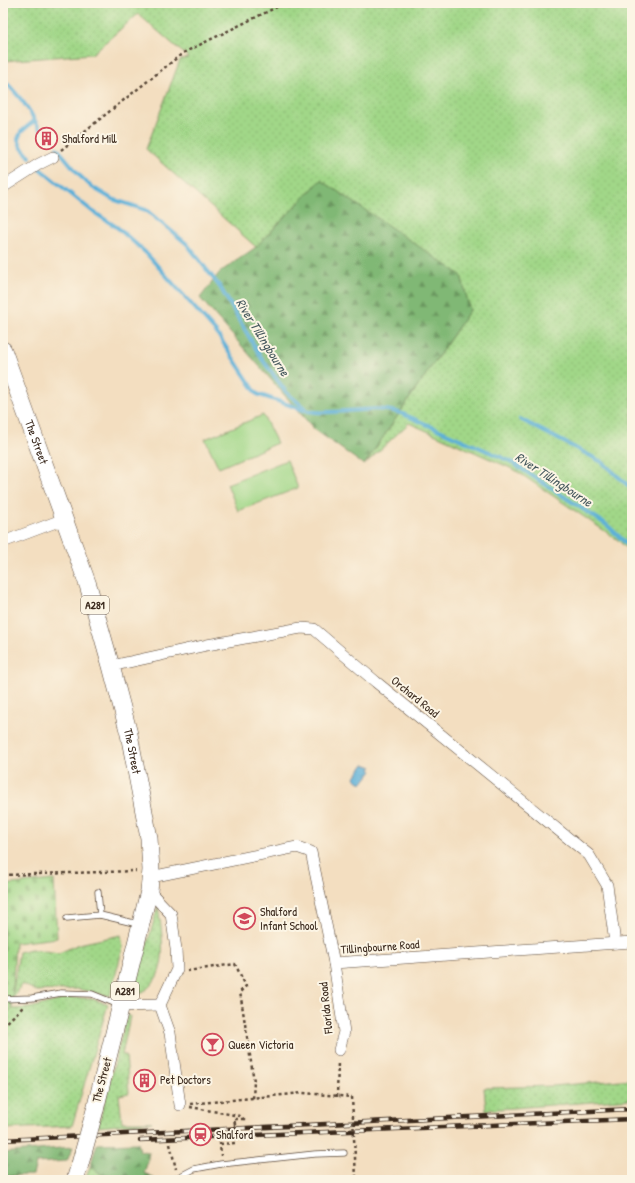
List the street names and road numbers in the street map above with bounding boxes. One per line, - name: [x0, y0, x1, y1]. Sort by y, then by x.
- street label: The Street: [21, 417, 53, 467]
- road number: A281: [81, 596, 109, 614]
- street label: Orchard Road: [388, 672, 443, 721]
- street label: The Street: [120, 726, 146, 776]
- street label: Tillingbourne Road: [340, 935, 420, 958]
- street label: Florida Road: [314, 981, 337, 1036]
- road number: A281: [111, 982, 139, 1000]
- street label: The Street: [87, 1055, 116, 1104]

